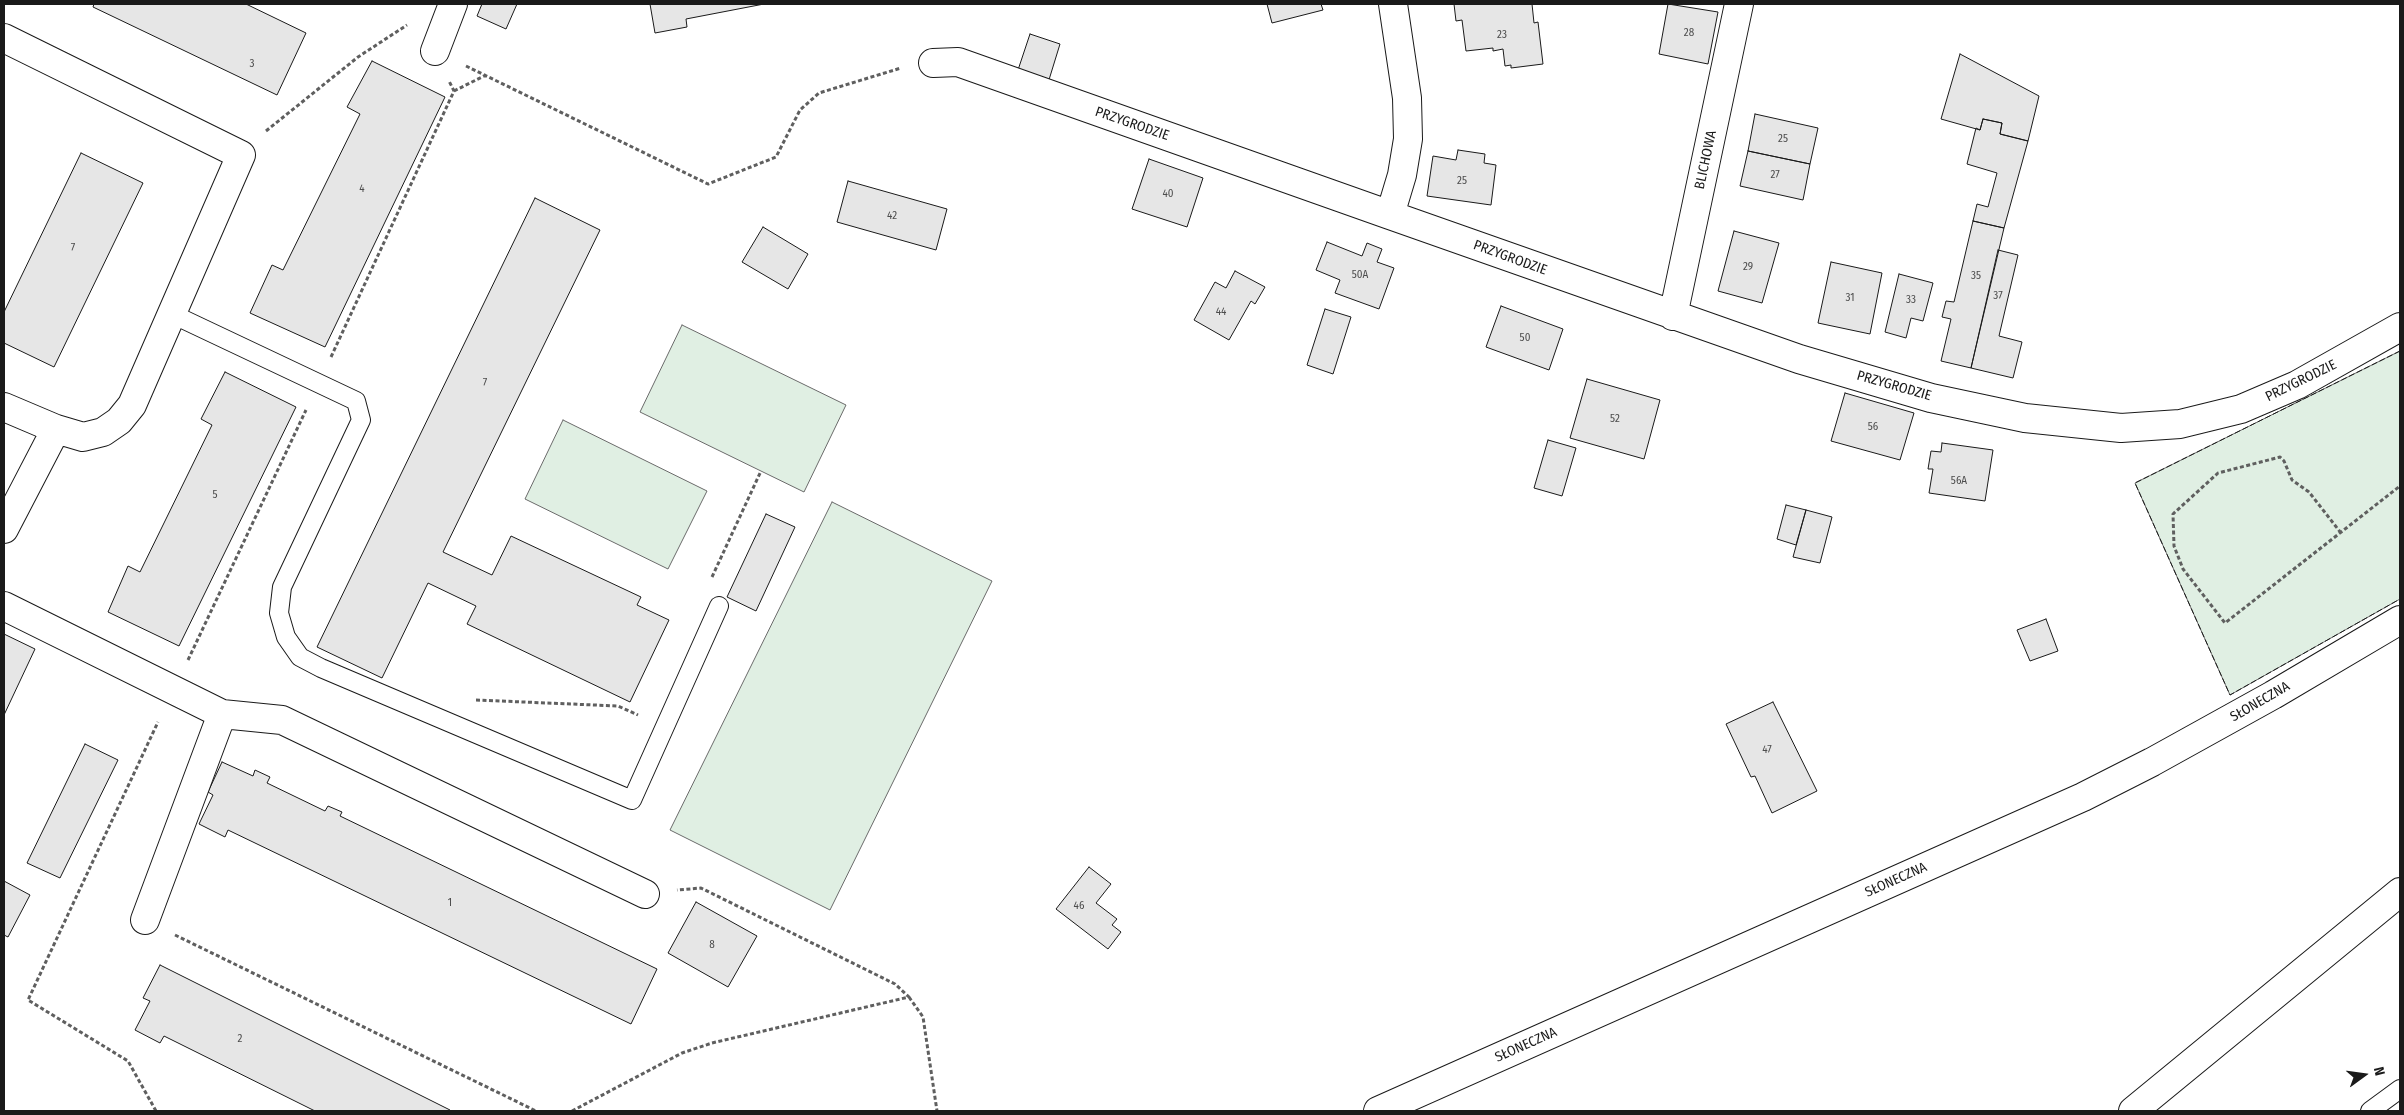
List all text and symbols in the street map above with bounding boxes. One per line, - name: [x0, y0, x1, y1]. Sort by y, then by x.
- house number: 28: [1684, 26, 1694, 40]
- house number: 23: [1497, 28, 1507, 42]
- house number: 3: [250, 57, 254, 71]
- street label: PRZYGRODZIE: [1093, 104, 1171, 144]
- street label: BLICHOWA: [1692, 129, 1720, 191]
- house number: 25: [1778, 132, 1788, 146]
- house number: 27: [1770, 168, 1780, 182]
- house number: 25: [1457, 174, 1467, 188]
- house number: 4: [359, 182, 365, 196]
- house number: 40: [1162, 187, 1174, 201]
- house number: 42: [887, 209, 897, 223]
- street label: PRZYGRODZIE: [1471, 237, 1549, 279]
- house number: 7: [71, 241, 75, 255]
- house number: 29: [1743, 260, 1753, 274]
- house number: 50A: [1352, 268, 1368, 282]
- house number: 35: [1971, 269, 1981, 283]
- house number: 37: [1993, 289, 2003, 303]
- house number: 31: [1846, 291, 1854, 305]
- house number: 33: [1906, 293, 1916, 307]
- house number: 44: [1216, 305, 1226, 319]
- house number: 50: [1520, 331, 1530, 345]
- street label: PRZYGRODZIE: [2263, 357, 2339, 405]
- street label: PRZYGRODZIE: [1855, 367, 1933, 405]
- house number: 7: [483, 376, 487, 390]
- house number: 52: [1610, 412, 1620, 426]
- house number: 56: [1868, 420, 1878, 434]
- house number: 56A: [1951, 474, 1967, 488]
- house number: 5: [212, 488, 218, 502]
- street label: SŁONECZNA: [2227, 678, 2293, 726]
- house number: 47: [1762, 743, 1772, 757]
- street label: SŁONECZNA: [1862, 859, 1930, 901]
- house number: 1: [448, 896, 452, 910]
- house number: 46: [1074, 899, 1084, 913]
- house number: 8: [709, 938, 715, 952]
- street label: SŁONECZNA: [1492, 1024, 1560, 1066]
- house number: 2: [238, 1032, 242, 1046]
- north arrow: [2339, 1050, 2389, 1100]
- text: N: [2370, 1065, 2388, 1077]

